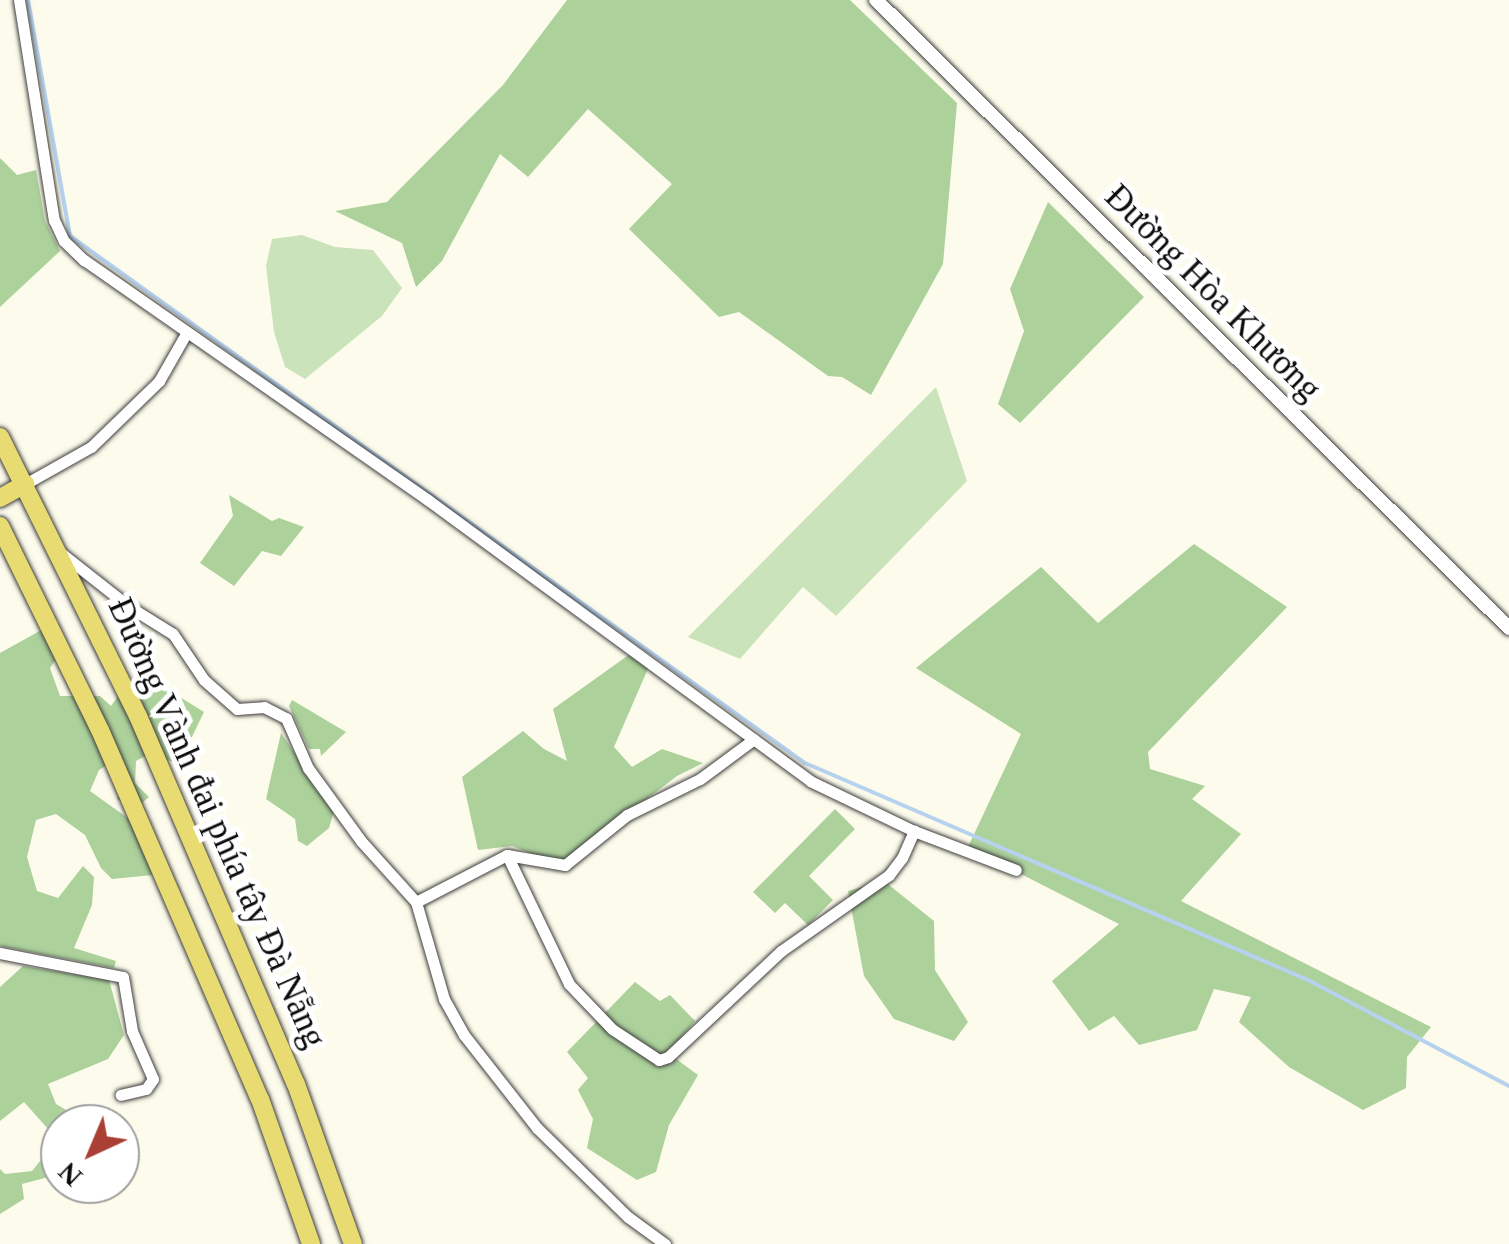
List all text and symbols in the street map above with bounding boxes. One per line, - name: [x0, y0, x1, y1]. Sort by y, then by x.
- street label: Đường Hòa Khương: [1096, 176, 1330, 410]
- street label: Đường Vành đai phía tây Đà Nẵng: [98, 591, 336, 1055]
- north arrow: [40, 1104, 140, 1204]
- text: N: [52, 1156, 88, 1193]

